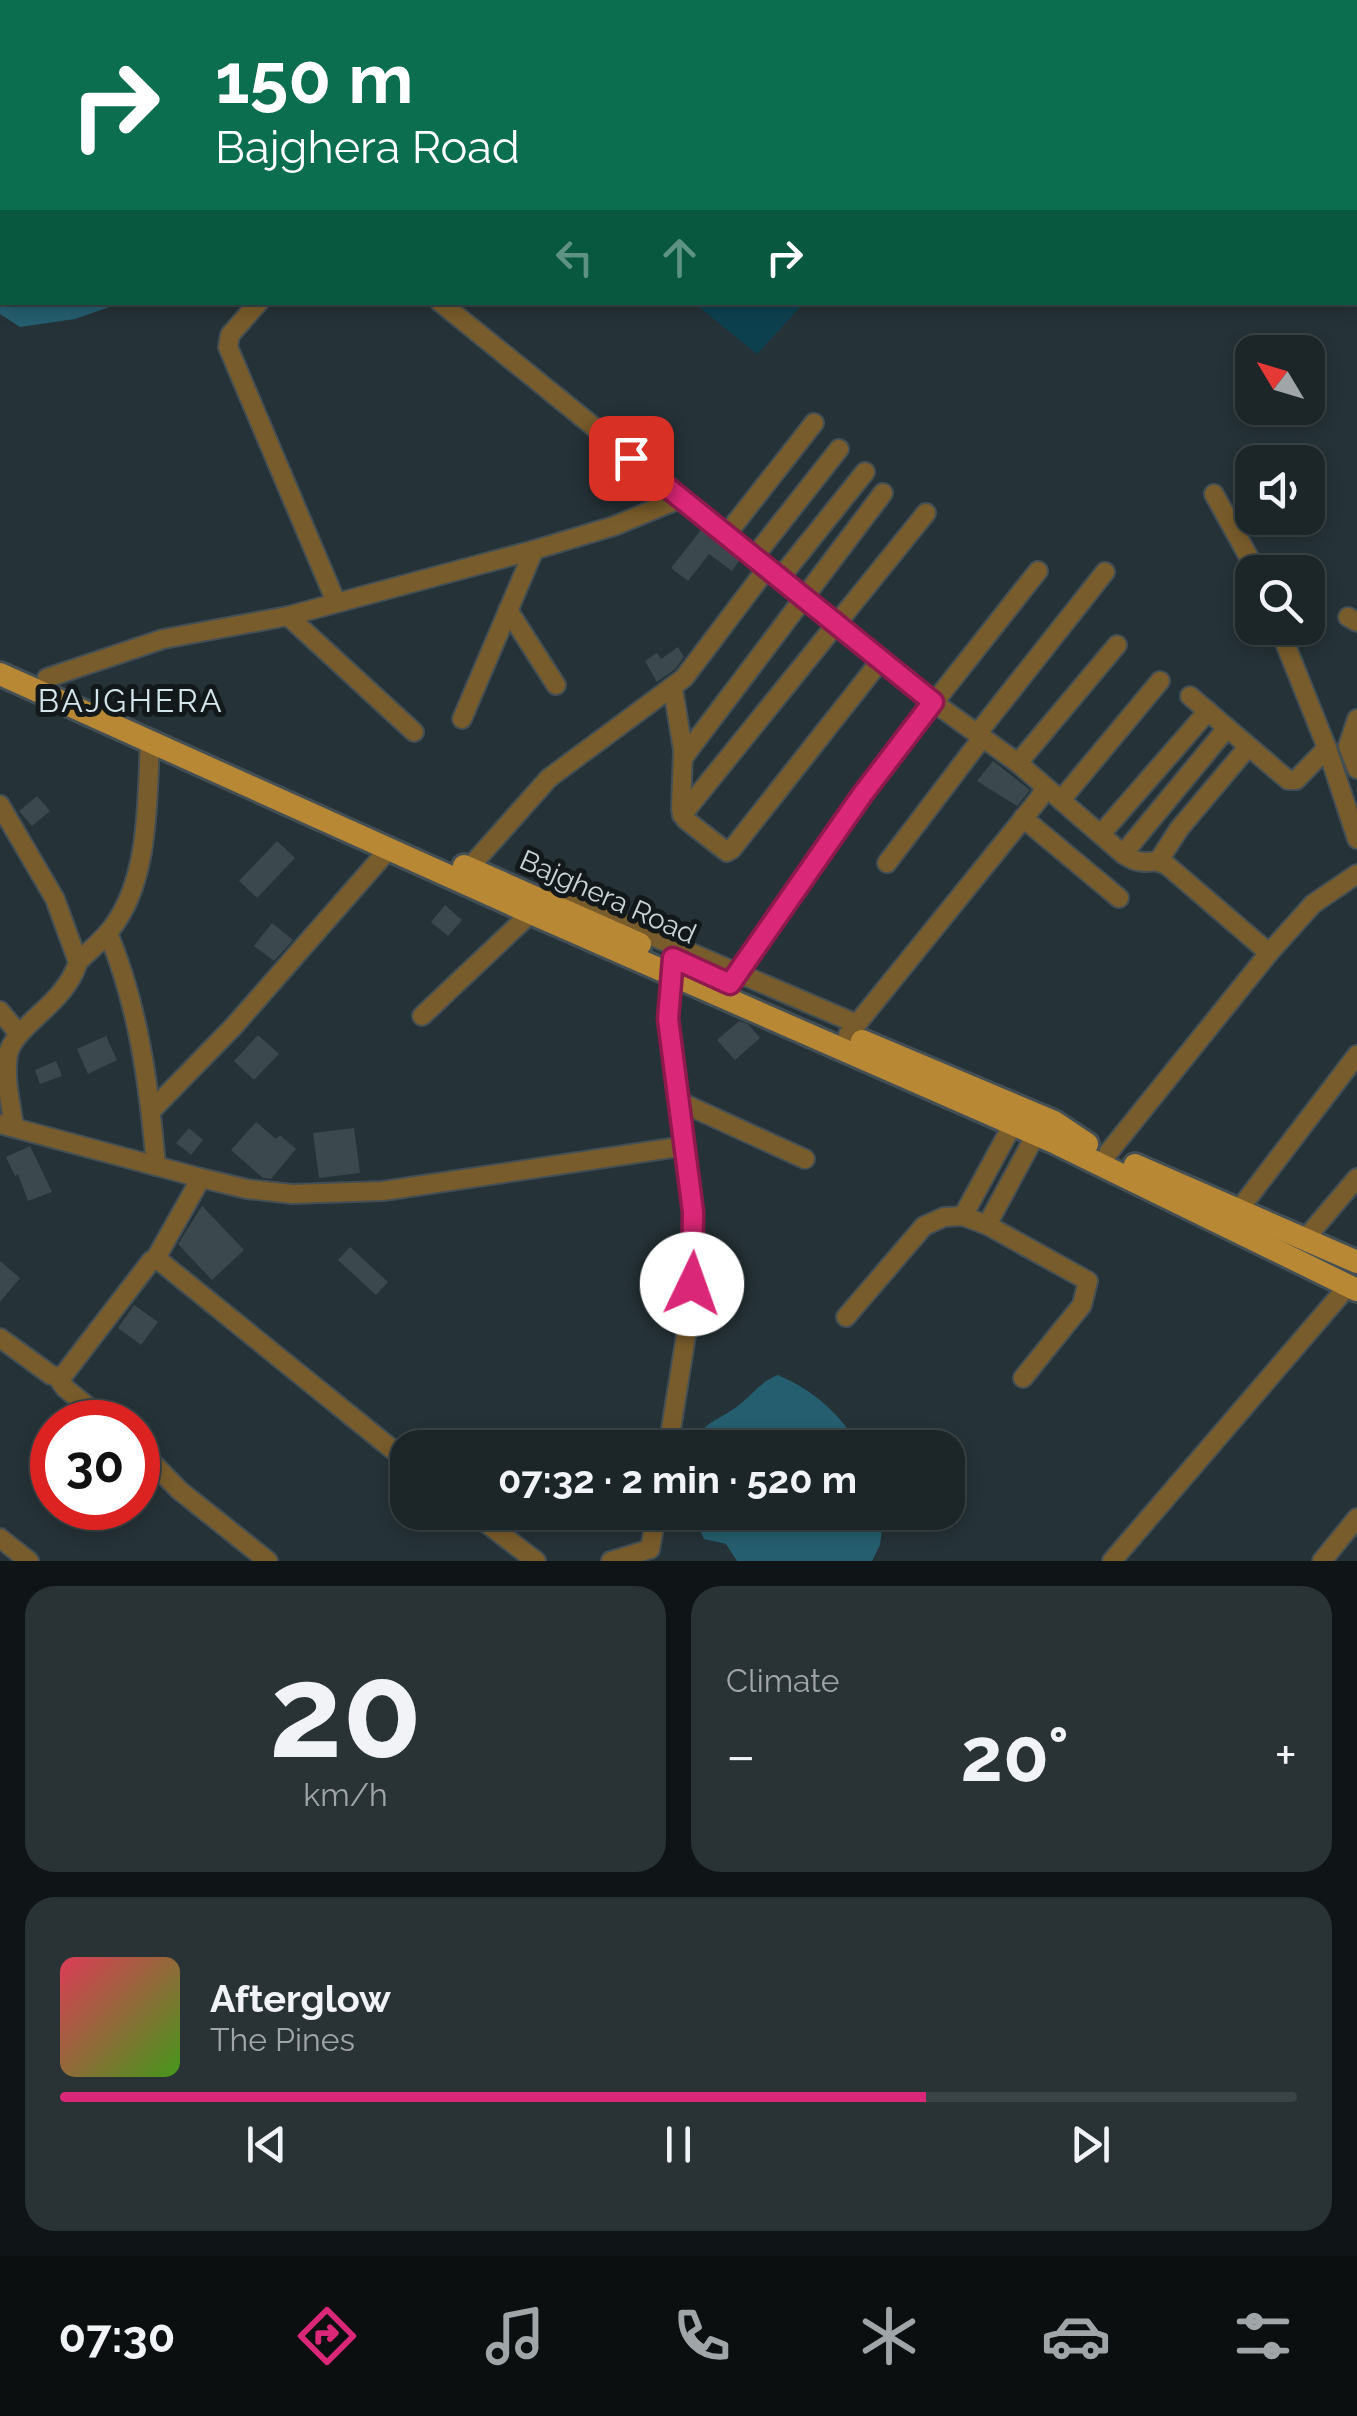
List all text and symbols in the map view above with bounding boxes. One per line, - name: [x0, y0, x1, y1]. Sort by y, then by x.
- text: 150 m: [215, 37, 413, 119]
- icon: right: [50, 40, 180, 170]
- text: Bajghera Road: [215, 121, 520, 174]
- icon: left: [547, 230, 602, 285]
- icon: ahead: [652, 230, 707, 285]
- icon: right: [757, 230, 812, 285]
- north arrow: [1235, 335, 1325, 425]
- map controls: [1235, 335, 1325, 645]
- pin: [589, 416, 674, 501]
- icon: arrive: [604, 431, 659, 486]
- button: sound: [1235, 445, 1325, 535]
- button: search: [1235, 555, 1325, 645]
- district label: BAJGHERA: [38, 682, 224, 719]
- street label: Bajghera Road: [515, 843, 701, 951]
- position arrow: [640, 1232, 744, 1336]
- speed limit sign: 30: [30, 1400, 160, 1530]
- text: 07:32 · 2 min · 520 m: [498, 1457, 857, 1502]
- text: 20: [269, 1635, 422, 1787]
- text: Climate: [726, 1662, 840, 1699]
- text: 20°: [961, 1710, 1069, 1799]
- text: −: [726, 1723, 756, 1788]
- text: +: [1274, 1723, 1297, 1788]
- text: km/h: [303, 1776, 388, 1813]
- text: Afterglow: [210, 1976, 391, 2021]
- text: The Pines: [210, 2021, 355, 2058]
- icon: previous: [239, 2117, 294, 2172]
- icon: pause: [651, 2117, 706, 2172]
- icon: next: [1063, 2117, 1118, 2172]
- icon: directions: [292, 2301, 362, 2371]
- icon: music: [480, 2301, 550, 2371]
- icon: phone: [667, 2301, 737, 2371]
- icon: climate: [854, 2301, 924, 2371]
- icon: car: [1041, 2301, 1111, 2371]
- icon: filters: [1228, 2301, 1298, 2371]
- text: 07:30: [59, 2310, 175, 2363]

